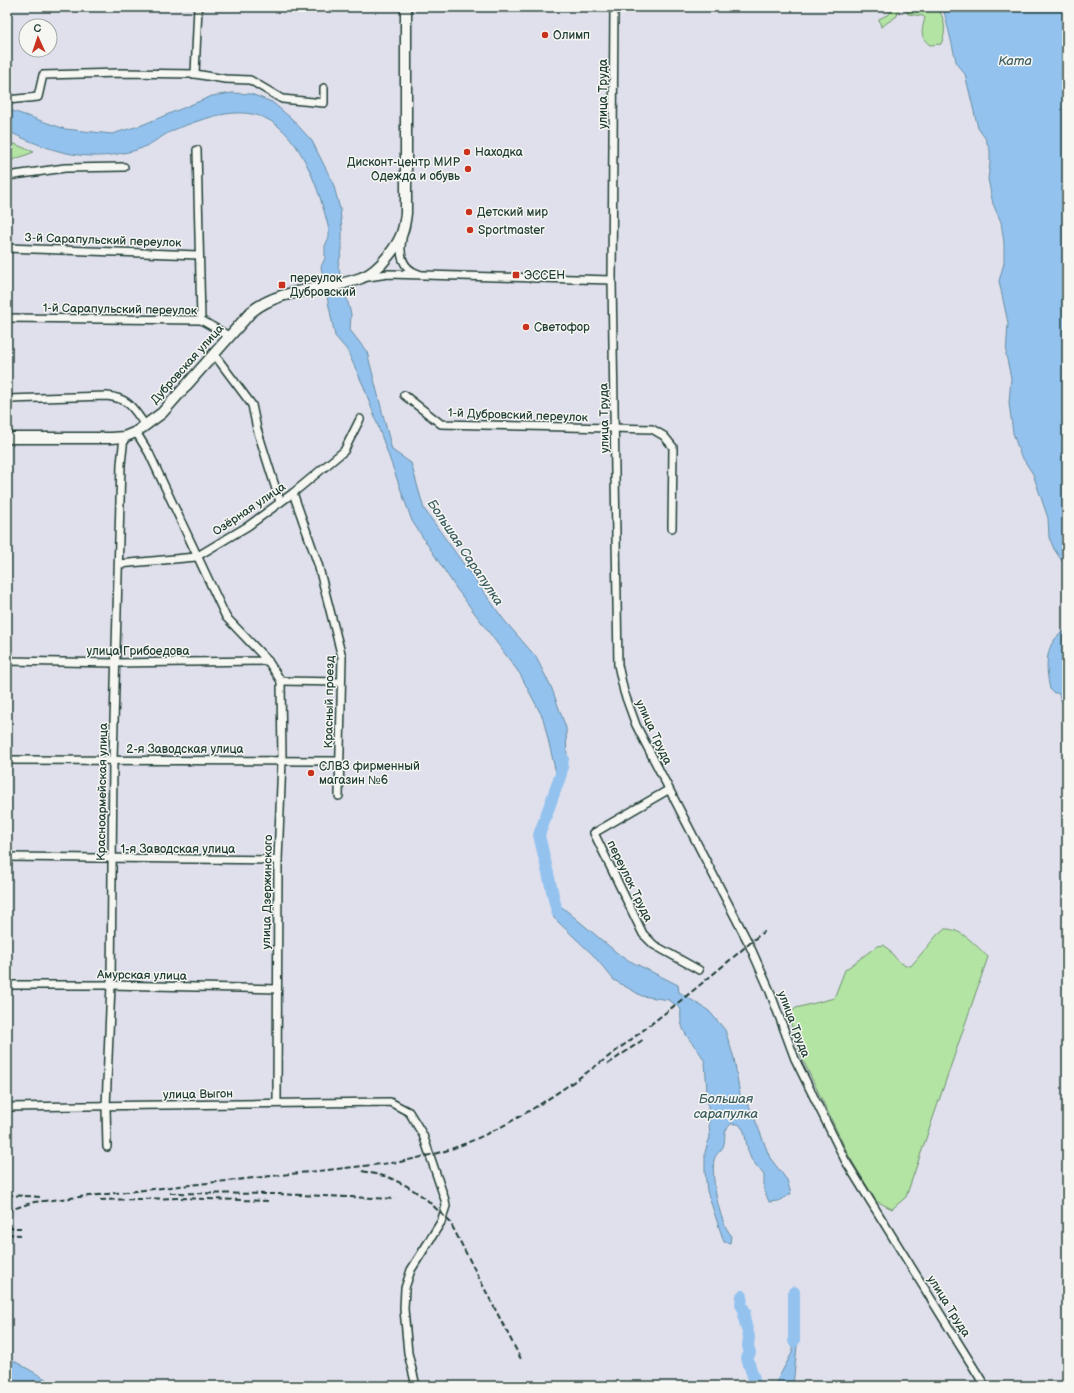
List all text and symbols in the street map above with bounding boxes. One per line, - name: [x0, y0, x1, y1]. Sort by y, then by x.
- north arrow: [18, 18, 58, 58]
- text: С: [33, 22, 42, 35]
- place label: Олимп: [553, 28, 590, 43]
- marker: Олимп: [540, 30, 550, 40]
- water label: Kama: [998, 53, 1032, 69]
- street label: улица Труда: [596, 59, 611, 129]
- place label: Находка: [475, 145, 523, 160]
- marker: Находка: [462, 147, 472, 157]
- place label: Дисконт-центр МИР Одежда и обувь: [347, 155, 460, 184]
- marker: Дисконт-центр МИР Одежда и обувь: [463, 164, 473, 174]
- place label: Детский мир: [477, 205, 548, 220]
- marker: Детский мир: [464, 207, 474, 217]
- place label: Sportmaster: [478, 223, 545, 238]
- marker: Sportmaster: [465, 225, 475, 235]
- street label: 3-й Сарапульский переулок: [24, 230, 182, 251]
- place label: ЭССЕН: [524, 268, 565, 283]
- marker: ЭССЕН: [511, 270, 521, 280]
- place label: переулок Дубровский: [290, 271, 356, 300]
- marker: переулок Дубровский: [277, 280, 287, 290]
- street label: 1-й Сарапульский переулок: [43, 301, 198, 318]
- place label: Светофор: [534, 320, 590, 335]
- street label: Дубровская улица: [148, 321, 227, 407]
- marker: Светофор: [521, 322, 531, 332]
- street label: улица Труда: [596, 383, 613, 453]
- street label: 1-й Дубровский переулок: [448, 406, 589, 425]
- street label: Озёрная улица: [210, 479, 289, 539]
- water label: Большая Сарапулка: [424, 496, 507, 609]
- street label: улица Грибоедова: [87, 644, 190, 659]
- street label: Красный проезд: [321, 655, 338, 749]
- street label: улица Труда: [632, 697, 675, 767]
- street label: Красноармейская улица: [94, 723, 111, 861]
- street label: 2-я Заводская улица: [126, 742, 244, 757]
- place label: СЛВЗ фирменный магазин №6: [319, 759, 420, 788]
- marker: СЛВЗ фирменный магазин №6: [306, 768, 316, 778]
- street label: улица Дзержинского: [259, 834, 276, 950]
- street label: переулок Труда: [603, 838, 656, 924]
- street label: 1-я Заводская улица: [121, 842, 235, 857]
- street label: Амурская улица: [96, 967, 187, 984]
- street label: улица Труда: [774, 989, 813, 1060]
- street label: улица Выгон: [163, 1086, 233, 1103]
- water label: Большая сарапулка: [693, 1091, 759, 1122]
- street label: улица Труда: [924, 1273, 974, 1340]

